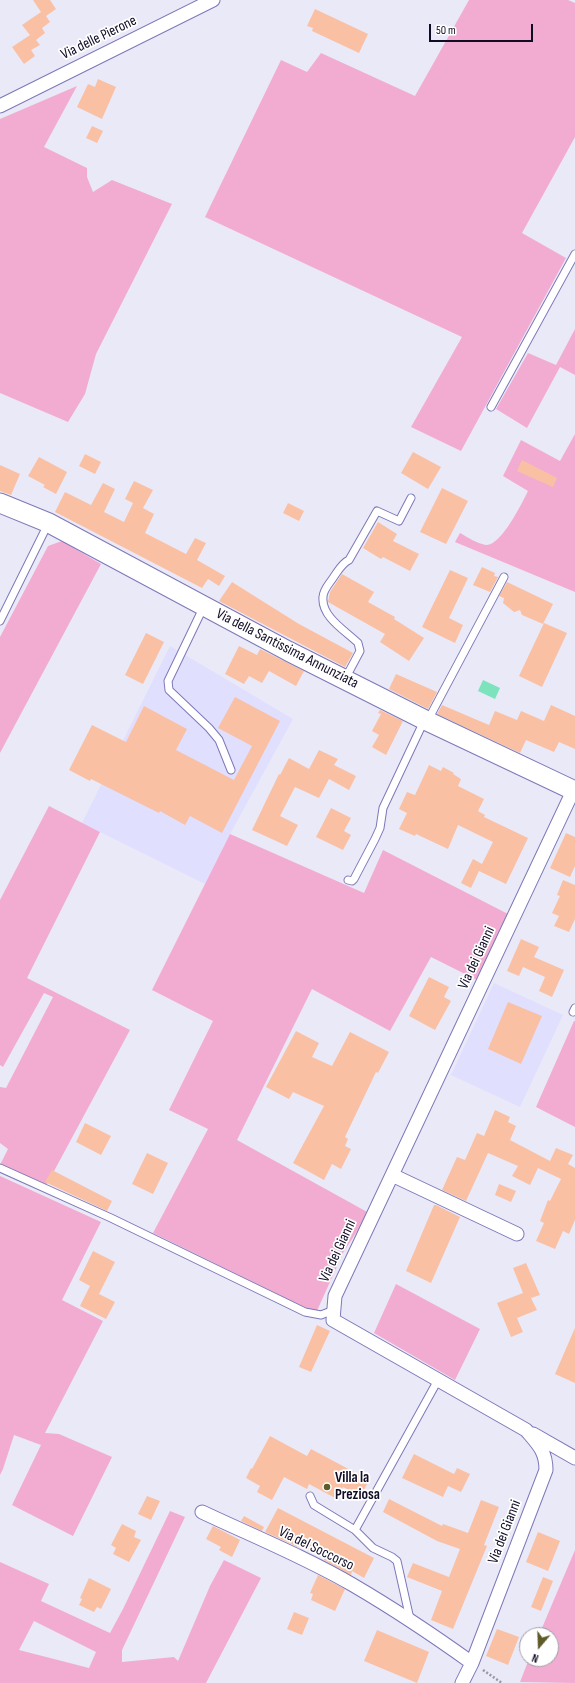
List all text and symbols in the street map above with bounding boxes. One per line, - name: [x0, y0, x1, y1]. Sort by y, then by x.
- street label: Via delle Pierone: [58, 12, 140, 64]
- scale bar: [431, 16, 535, 42]
- text: 50 m: [436, 23, 456, 38]
- street label: Via della Santissima Annunziata: [213, 605, 361, 693]
- street label: Via dei Gianni: [455, 924, 499, 992]
- street label: Via dei Gianni: [316, 1217, 360, 1285]
- place label: Villa la Preziosa: [335, 1469, 380, 1504]
- marker: Villa la Preziosa: [322, 1482, 332, 1492]
- street label: Via dei Gianni: [485, 1498, 525, 1566]
- street label: Via del Soccorso: [275, 1523, 357, 1575]
- north arrow: [519, 1627, 559, 1667]
- text: N: [530, 1651, 540, 1665]

